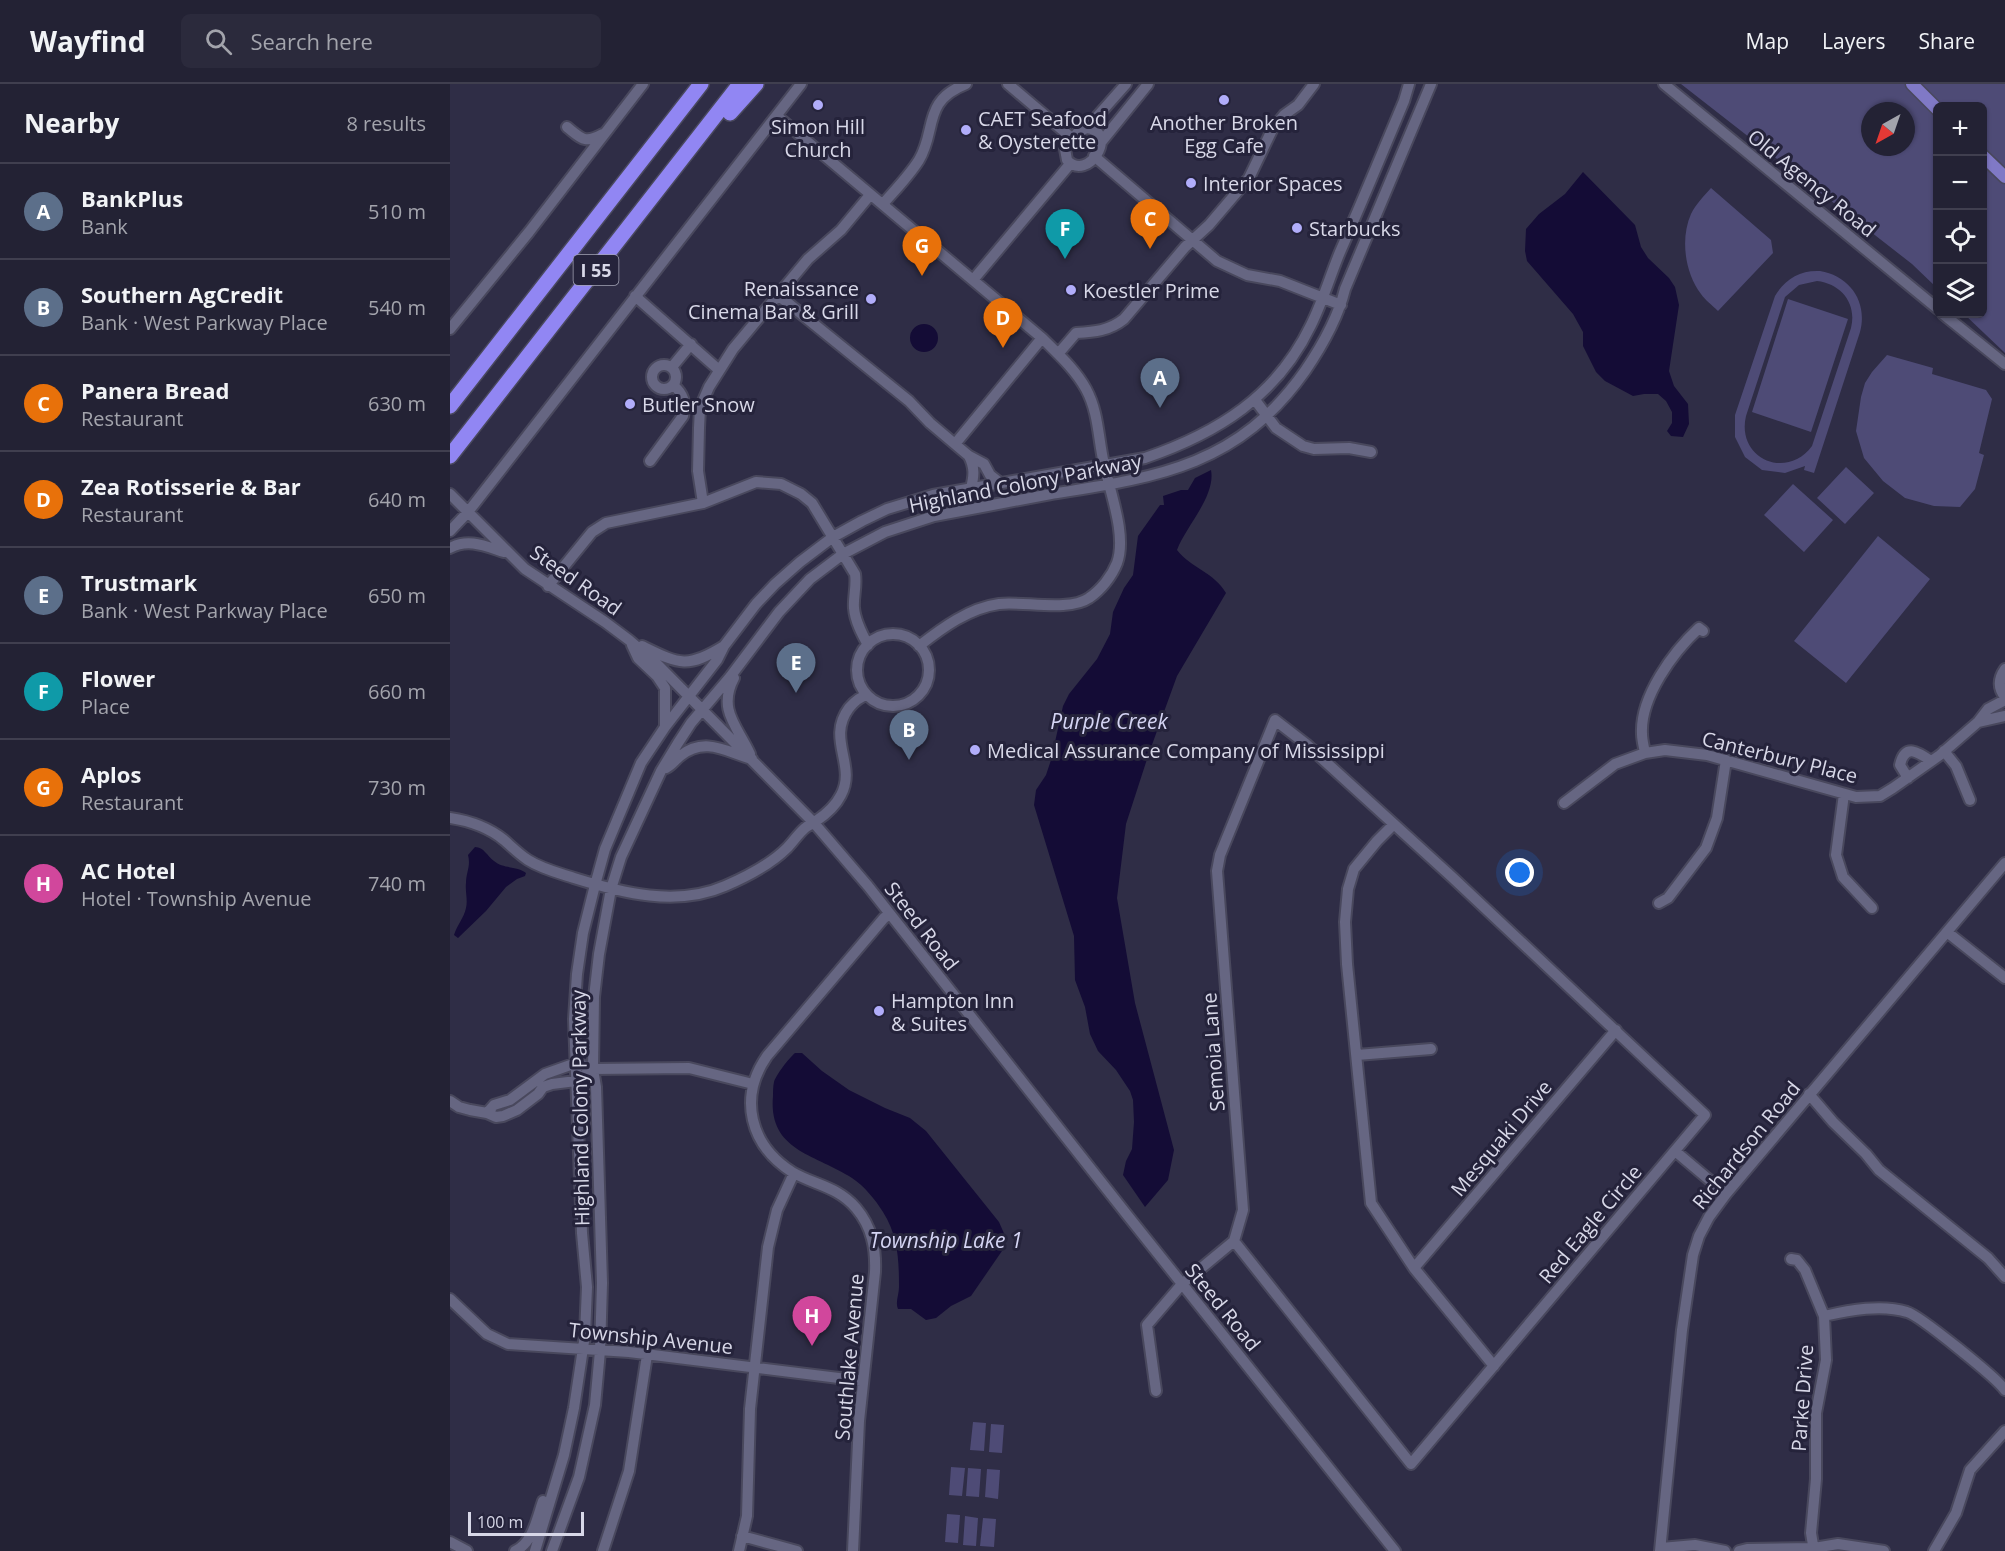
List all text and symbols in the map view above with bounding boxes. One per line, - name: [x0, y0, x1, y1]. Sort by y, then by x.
- search box: [181, 14, 601, 68]
- text: Wayfind: [30, 22, 145, 60]
- icon: search: [202, 25, 235, 58]
- text: Search here: [250, 26, 373, 56]
- text: Map: [1746, 27, 1789, 55]
- text: Layers: [1822, 27, 1886, 55]
- text: Share: [1919, 27, 1975, 55]
- marker: Another Broken Egg Cafe: [1217, 93, 1231, 107]
- marker: Simon Hill Church: [811, 98, 825, 112]
- north arrow: [1861, 102, 1915, 156]
- map controls: [1933, 102, 1987, 318]
- button: +: [1933, 102, 1987, 156]
- text: Nearby: [24, 105, 119, 141]
- place label: CAET Seafood & Oysterette: [978, 105, 1107, 155]
- place label: Another Broken Egg Cafe: [1150, 109, 1298, 159]
- text: 8 results: [346, 110, 426, 137]
- place label: Simon Hill Church: [771, 113, 865, 163]
- marker: CAET Seafood & Oysterette: [959, 123, 973, 137]
- street label: Old Agency Road: [1742, 123, 1882, 243]
- button: −: [1933, 156, 1987, 210]
- place label: Interior Spaces: [1203, 170, 1343, 197]
- marker: Interior Spaces: [1184, 176, 1198, 190]
- text: BankPlus: [81, 183, 183, 213]
- text: A: [37, 198, 50, 225]
- text: 510 m: [368, 198, 426, 225]
- pin: C: [1130, 200, 1170, 249]
- pin: F: [1046, 210, 1084, 259]
- button: locate: [1933, 210, 1987, 264]
- text: Bank: [81, 213, 128, 240]
- place label: Starbucks: [1309, 215, 1401, 242]
- marker: Starbucks: [1290, 221, 1304, 235]
- pin: G: [902, 226, 942, 276]
- road number: I 55: [574, 255, 618, 285]
- button: layers: [1933, 264, 1987, 318]
- place label: Renaissance Cinema Bar & Grill: [688, 275, 859, 325]
- place label: Koestler Prime: [1083, 277, 1220, 304]
- text: Southern AgCredit: [81, 279, 283, 309]
- marker: Koestler Prime: [1064, 283, 1078, 297]
- marker: Renaissance Cinema Bar & Grill: [864, 292, 878, 306]
- text: B: [37, 294, 50, 321]
- text: 540 m: [368, 294, 426, 321]
- pin: D: [984, 298, 1022, 348]
- text: Bank · West Parkway Place: [81, 309, 328, 336]
- pin: A: [1140, 358, 1180, 408]
- text: Panera Bread: [81, 375, 230, 405]
- text: C: [37, 390, 50, 417]
- text: 630 m: [368, 390, 426, 417]
- place label: Butler Snow: [642, 391, 755, 418]
- marker: Butler Snow: [623, 397, 637, 411]
- text: Restaurant: [81, 405, 183, 432]
- street label: Highland Colony Parkway: [906, 447, 1145, 519]
- text: Zea Rotisserie & Bar: [81, 471, 301, 501]
- text: D: [36, 486, 51, 513]
- text: 640 m: [368, 486, 426, 513]
- text: Restaurant: [81, 501, 183, 528]
- street label: Steed Road: [525, 539, 627, 621]
- text: Trustmark: [81, 567, 197, 597]
- text: E: [38, 582, 49, 609]
- text: 650 m: [368, 582, 426, 609]
- text: Bank · West Parkway Place: [81, 597, 328, 624]
- pin: E: [776, 644, 816, 693]
- text: Flower: [81, 663, 155, 693]
- text: F: [38, 678, 49, 705]
- text: 660 m: [368, 678, 426, 705]
- text: Place: [81, 693, 130, 720]
- water label: Purple Creek: [1050, 707, 1168, 735]
- pin: B: [890, 710, 928, 760]
- street label: Canterbury Place: [1699, 725, 1861, 789]
- place label: Medical Assurance Company of Mississippi: [987, 737, 1385, 764]
- marker: Medical Assurance Company of Mississippi: [968, 743, 982, 757]
- text: Aplos: [81, 759, 141, 789]
- text: G: [36, 774, 51, 801]
- text: 730 m: [368, 774, 426, 801]
- text: Restaurant: [81, 789, 183, 816]
- text: AC Hotel: [81, 855, 176, 885]
- your location: [1505, 858, 1534, 887]
- text: H: [36, 870, 51, 897]
- text: 740 m: [368, 870, 426, 897]
- street label: Steed Road: [879, 876, 965, 976]
- text: Hotel · Township Avenue: [81, 885, 312, 912]
- place label: Hampton Inn & Suites: [891, 987, 1014, 1037]
- street label: Highland Colony Parkway: [564, 989, 596, 1226]
- street label: Semoia Lane: [1195, 992, 1231, 1112]
- marker: Hampton Inn & Suites: [872, 1004, 886, 1018]
- street label: Mesquaki Drive: [1444, 1074, 1558, 1202]
- street label: Richardson Road: [1686, 1075, 1806, 1215]
- street label: Red Eagle Circle: [1532, 1159, 1648, 1289]
- water label: Township Lake 1: [869, 1226, 1023, 1254]
- street label: Steed Road: [1179, 1257, 1267, 1357]
- street label: Southlake Avenue: [828, 1272, 870, 1442]
- pin: H: [792, 1296, 832, 1346]
- street label: Township Avenue: [568, 1316, 734, 1360]
- street label: Parke Drive: [1785, 1344, 1819, 1452]
- scale bar: [468, 1509, 584, 1536]
- text: 100 m: [477, 1511, 523, 1533]

